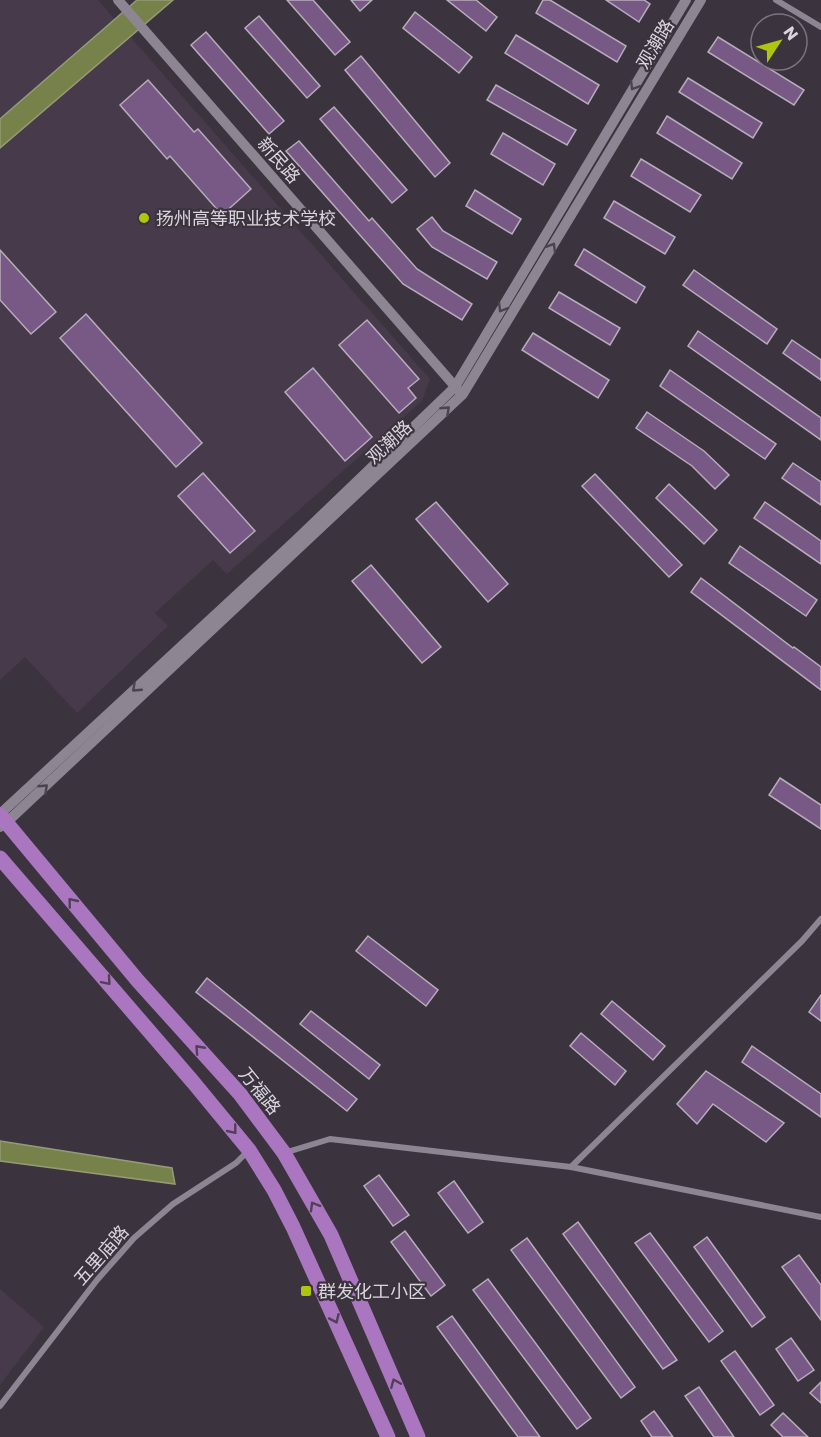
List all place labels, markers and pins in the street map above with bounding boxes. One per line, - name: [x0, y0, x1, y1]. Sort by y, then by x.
- place label: 扬州高等职业技术学校: [156, 206, 336, 231]
- marker: 扬州高等职业技术学校: [137, 211, 151, 225]
- place label: 群发化工小区: [318, 1279, 426, 1304]
- marker: 群发化工小区: [299, 1284, 313, 1298]

